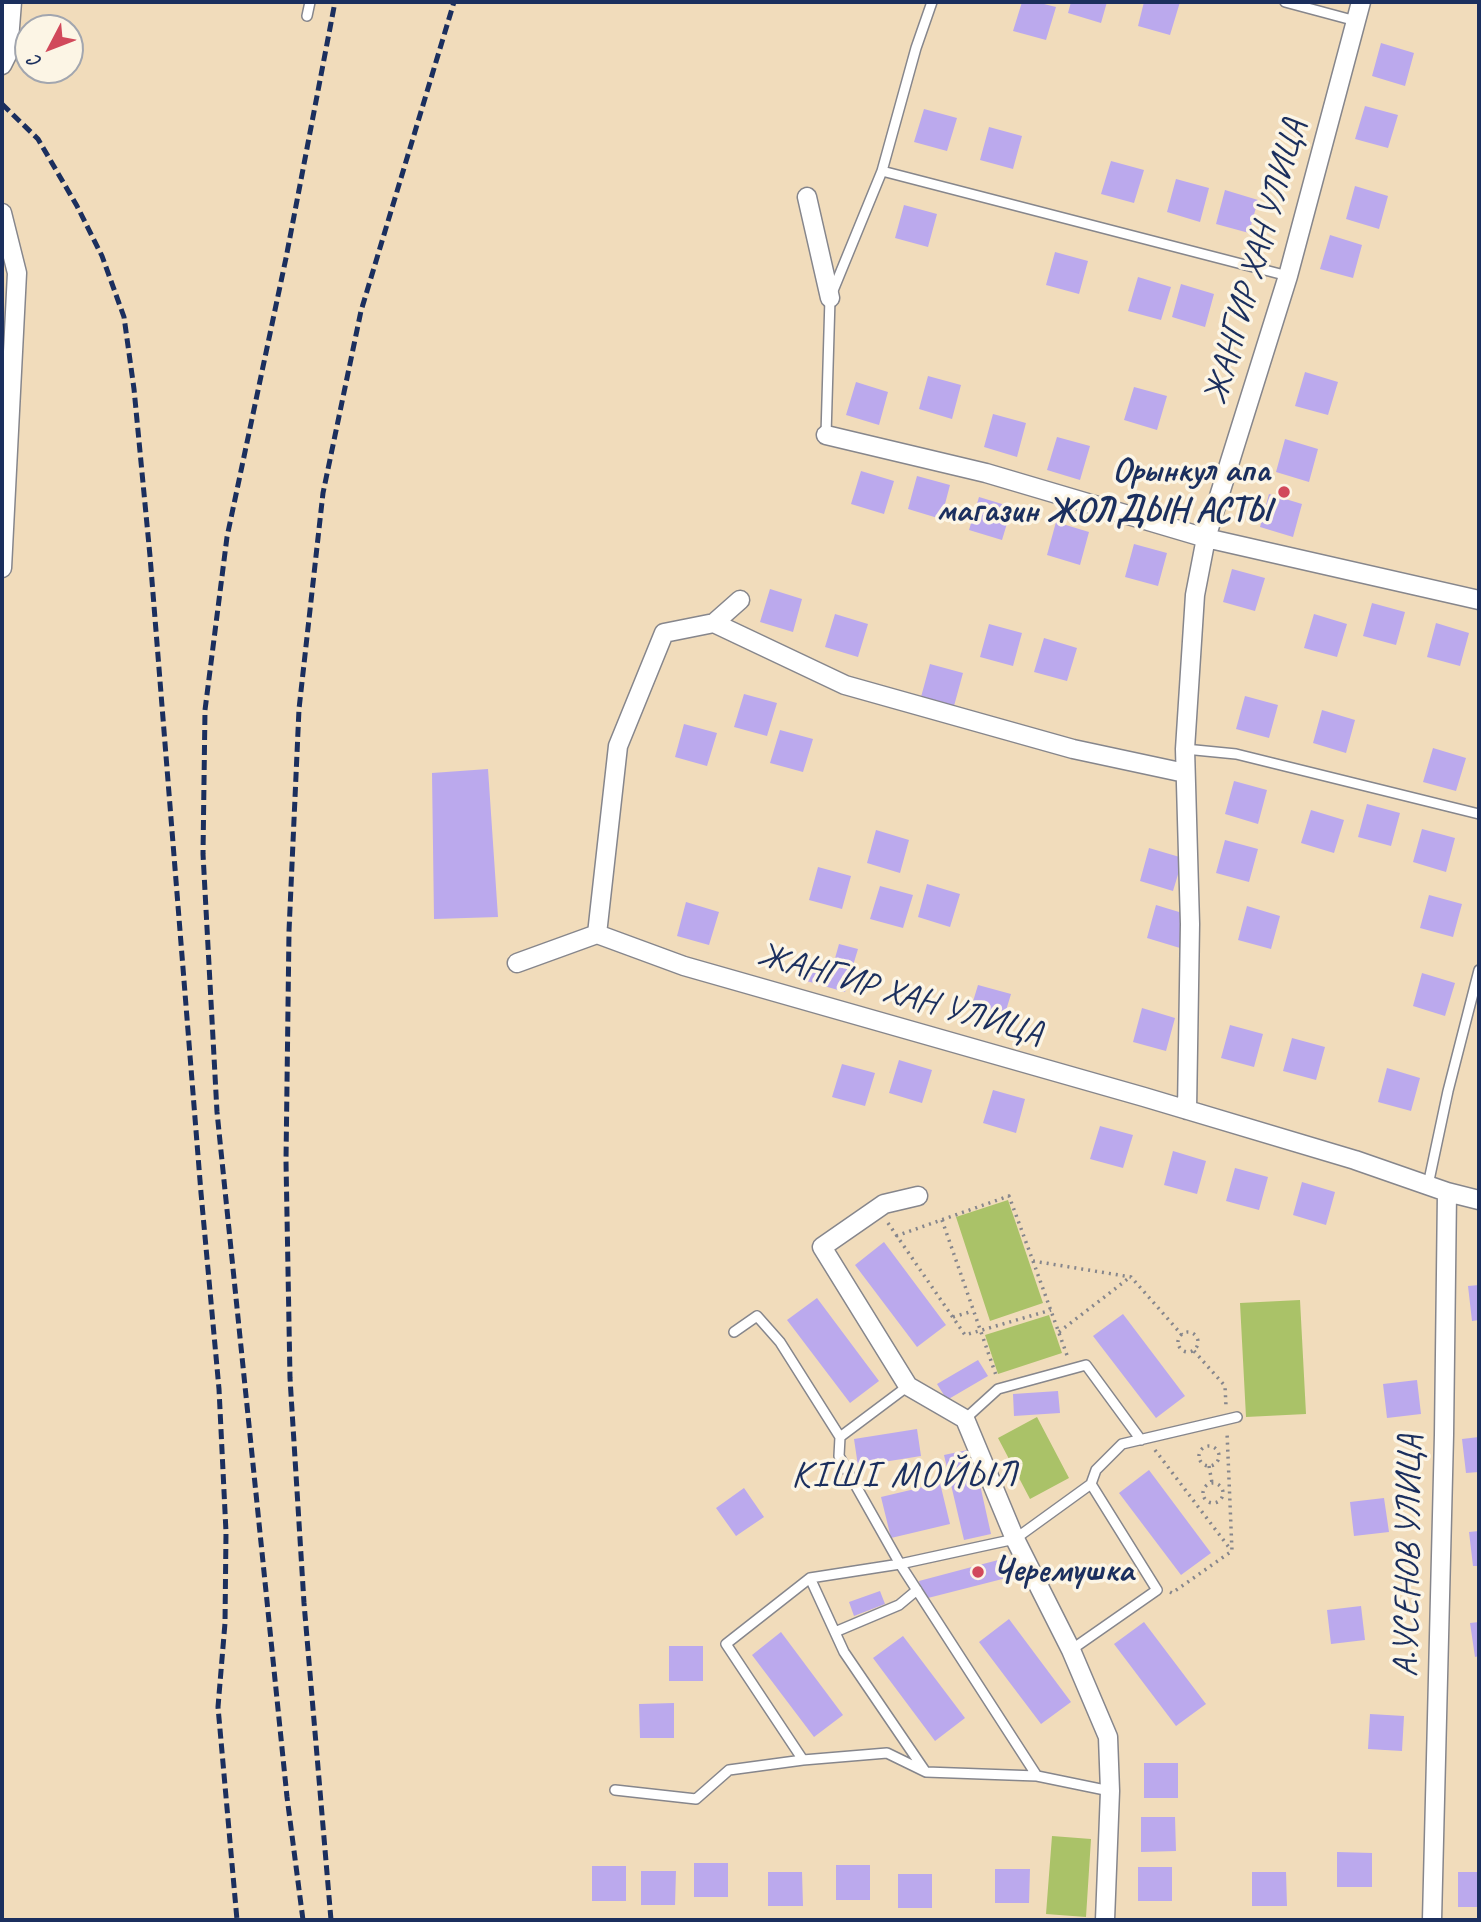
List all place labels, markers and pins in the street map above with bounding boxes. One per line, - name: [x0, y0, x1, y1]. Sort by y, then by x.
- place label: Орынкул апа магазин ЖОЛДЫН АСТЫ: [936, 451, 1270, 533]
- marker: Орынкул апа магазин ЖОЛДЫН АСТЫ: [1276, 484, 1292, 500]
- place label: Черемушка: [992, 1551, 1133, 1593]
- marker: Черемушка: [970, 1564, 986, 1580]

